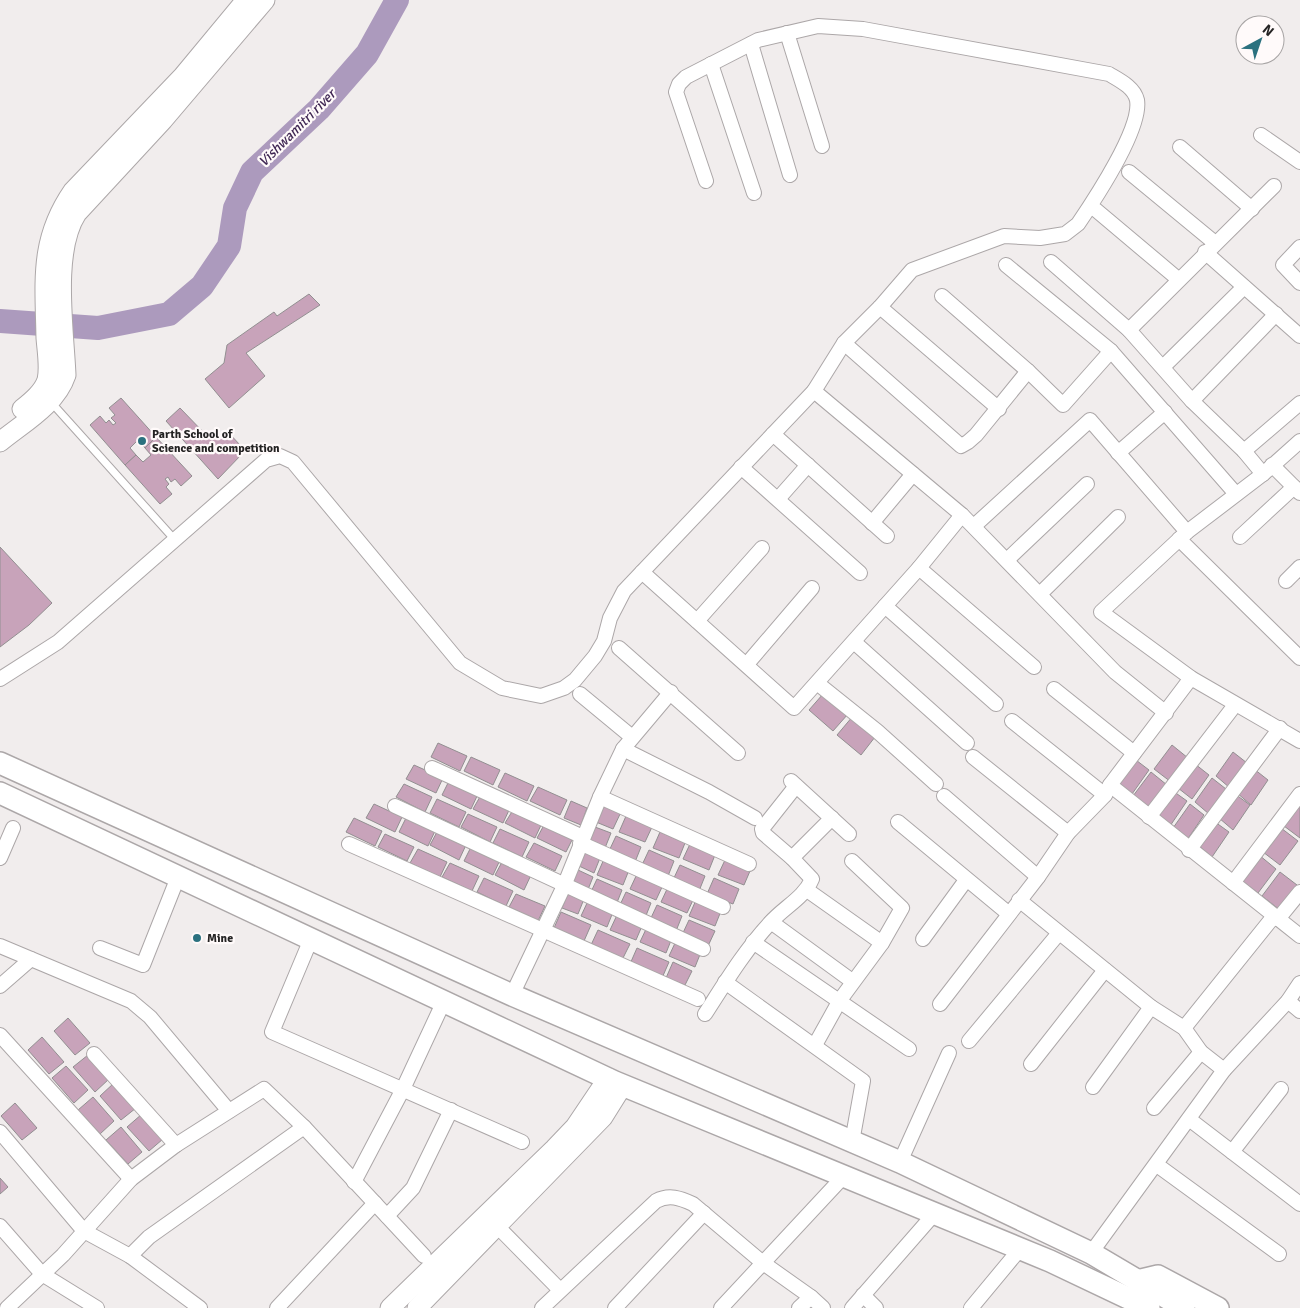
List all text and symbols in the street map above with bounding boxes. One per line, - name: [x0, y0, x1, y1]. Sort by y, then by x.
- north arrow: [1235, 15, 1285, 65]
- text: N: [1259, 21, 1277, 40]
- water label: Vishwamitri river: [255, 85, 340, 170]
- place label: Parth School of Science and competition: [152, 427, 280, 456]
- marker: Parth School of Science and competition: [136, 435, 148, 447]
- place label: Mine: [207, 931, 233, 946]
- marker: Mine: [191, 932, 203, 944]

